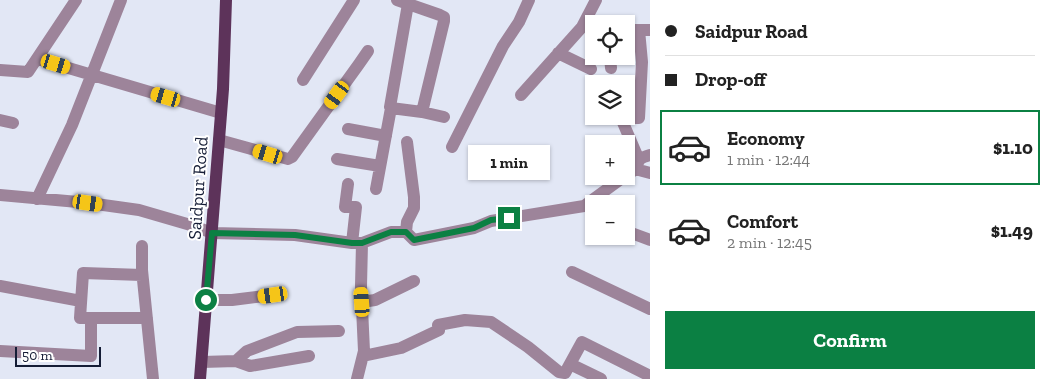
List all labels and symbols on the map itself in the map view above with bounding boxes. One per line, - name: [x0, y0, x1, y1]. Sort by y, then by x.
- car: [39, 52, 72, 76]
- car: [322, 78, 351, 112]
- car: [149, 86, 182, 108]
- street label: Saidpur Road: [183, 136, 213, 240]
- car: [251, 142, 284, 166]
- callout: 1 min: [468, 146, 550, 180]
- car: [72, 193, 103, 213]
- route end: [498, 207, 520, 229]
- car: [257, 285, 288, 305]
- car: [353, 287, 370, 317]
- route start: [195, 289, 217, 311]
- scale bar: [15, 344, 101, 367]

